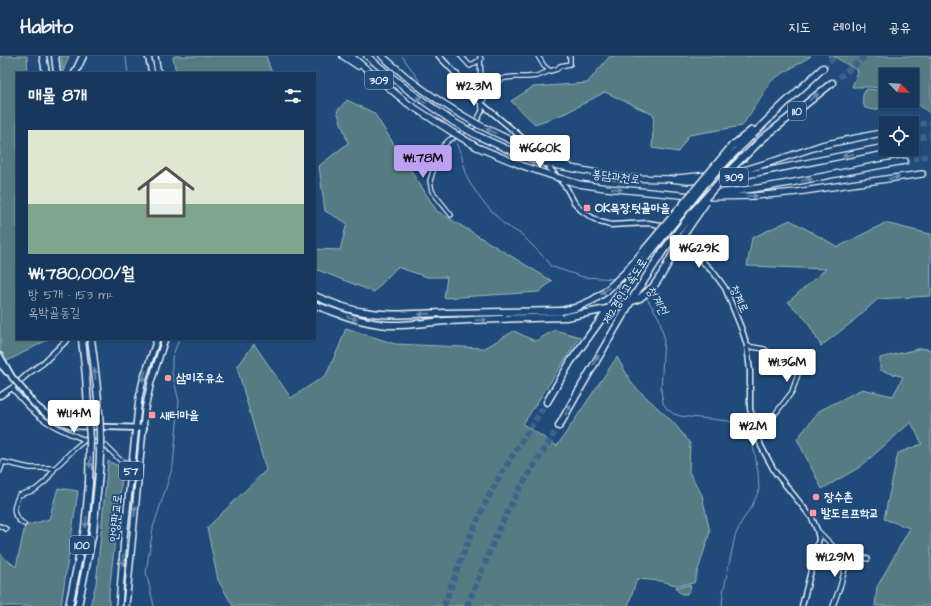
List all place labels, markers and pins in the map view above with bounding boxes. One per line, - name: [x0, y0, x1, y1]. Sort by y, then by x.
- pin: ₩2.3M: [446, 73, 502, 107]
- pin: ₩660K: [512, 135, 568, 169]
- pin: ₩1.78M: [390, 145, 456, 179]
- place label: OK목장.텃골마을: [595, 200, 670, 217]
- marker: OK목장.텃골마을: [582, 203, 592, 213]
- pin: ₩629K: [671, 235, 727, 269]
- pin: ₩1.36M: [754, 349, 820, 383]
- place label: 삼미주유소: [176, 370, 225, 387]
- marker: 삼미주유소: [163, 373, 173, 383]
- pin: ₩1.14M: [41, 400, 107, 434]
- place label: 새터마을: [159, 407, 199, 424]
- marker: 새터마을: [147, 410, 157, 420]
- pin: ₩2M: [734, 413, 772, 447]
- place label: 장수촌: [824, 489, 853, 506]
- marker: 장수촌: [811, 492, 821, 502]
- place label: 발도르프학교: [821, 505, 879, 522]
- marker: 발도르프학교: [808, 508, 818, 518]
- pin: ₩1.29M: [802, 544, 868, 578]

